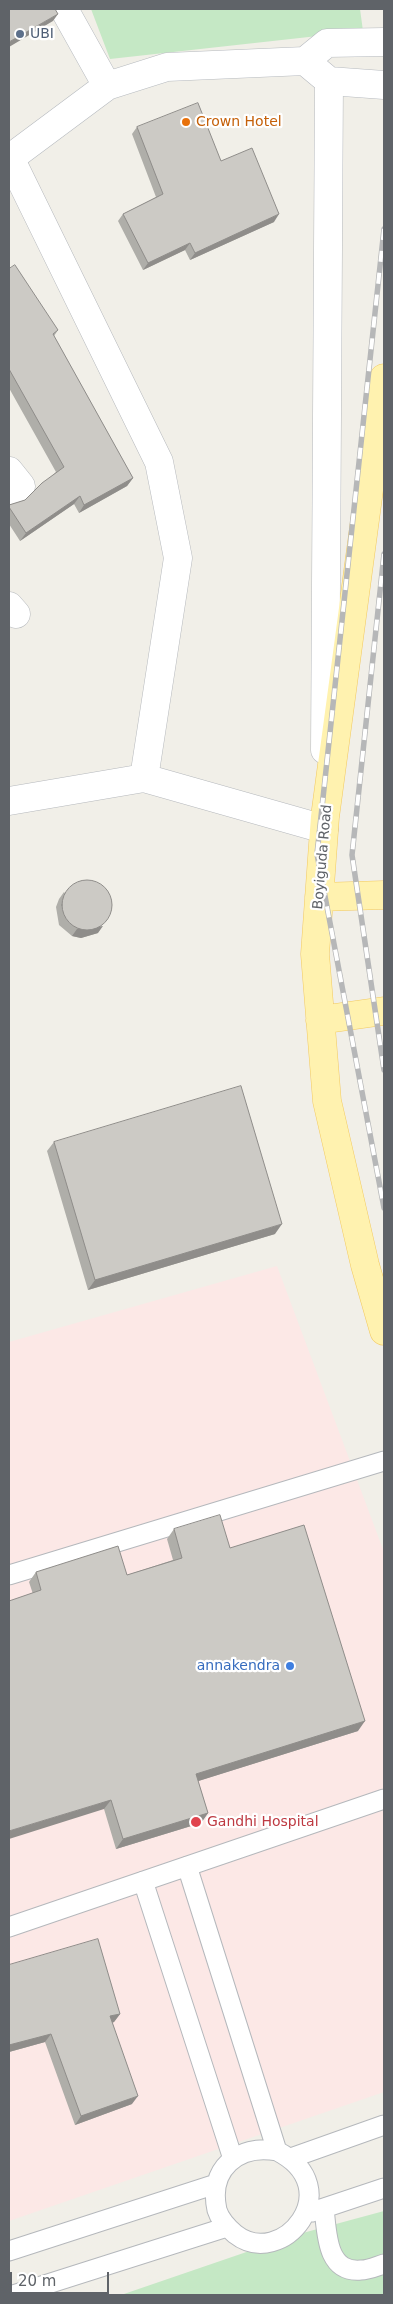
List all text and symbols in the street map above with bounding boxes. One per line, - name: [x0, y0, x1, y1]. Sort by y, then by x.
- place label: UBI: [30, 26, 54, 42]
- marker: UBI: [14, 28, 26, 40]
- place label: Crown Hotel: [196, 114, 282, 130]
- marker: Crown Hotel: [180, 116, 192, 128]
- street label: Boyiguda Road: [310, 804, 336, 910]
- place label: annakendra: [197, 1658, 280, 1674]
- marker: annakendra: [284, 1660, 296, 1672]
- place label: Gandhi Hospital: [207, 1814, 319, 1830]
- marker: Gandhi Hospital: [189, 1815, 203, 1829]
- scale bar: [12, 2262, 111, 2294]
- text: 20 m: [18, 2272, 56, 2290]

